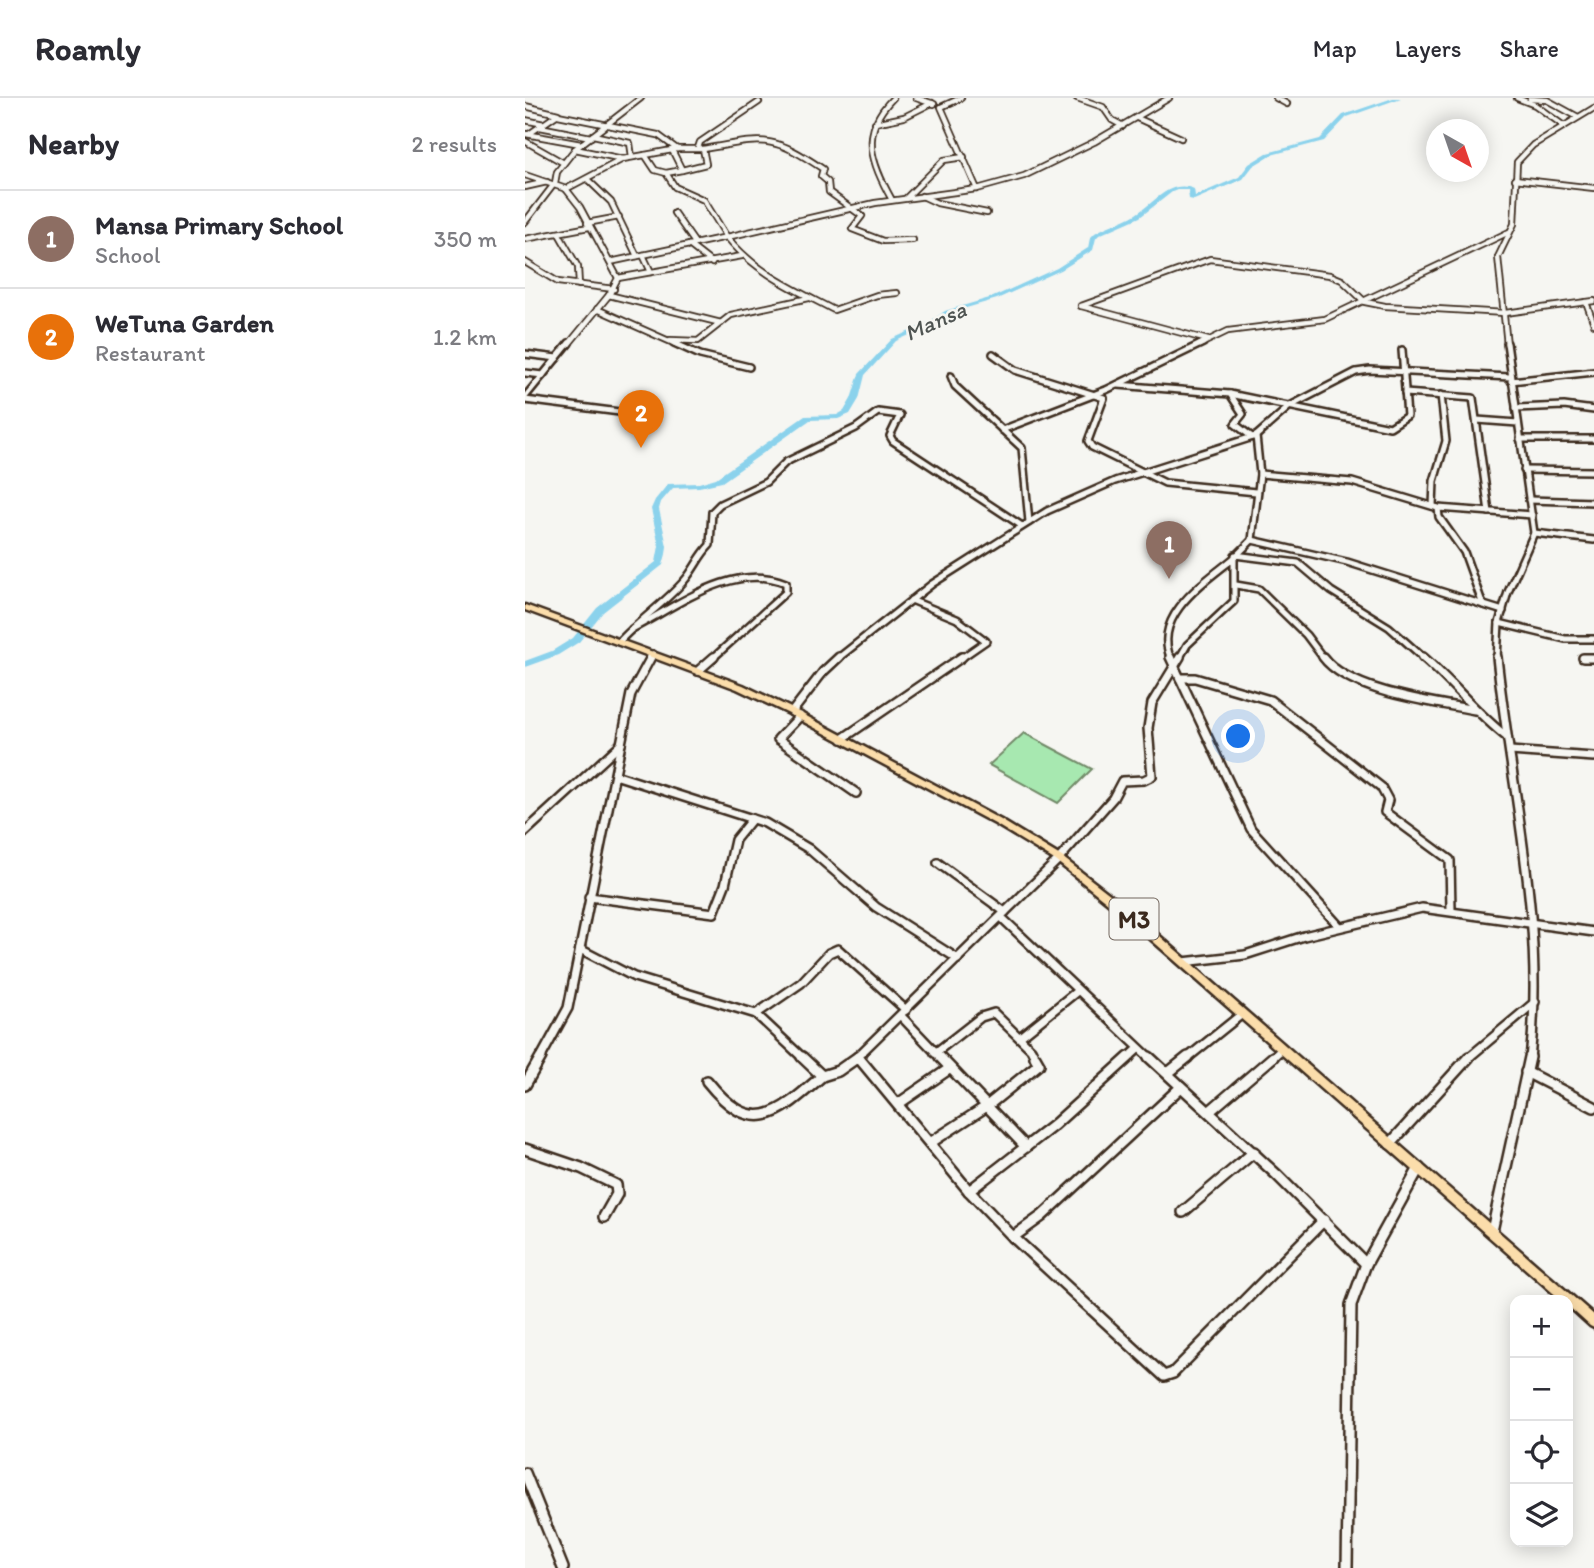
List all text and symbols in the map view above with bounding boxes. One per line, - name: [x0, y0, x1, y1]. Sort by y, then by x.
- text: Roamly: [35, 29, 141, 68]
- text: Map: [1313, 34, 1357, 63]
- text: Layers: [1395, 34, 1462, 63]
- text: Share: [1500, 34, 1559, 63]
- north arrow: [1426, 119, 1489, 182]
- text: Nearby: [28, 125, 119, 162]
- text: 2 results: [411, 130, 497, 158]
- text: Mansa Primary School: [95, 209, 343, 241]
- text: 1: [46, 225, 56, 253]
- text: 350 m: [434, 225, 497, 253]
- text: School: [95, 241, 160, 269]
- water label: Mansa: [900, 295, 971, 347]
- text: WeTuna Garden: [95, 307, 274, 339]
- text: 2: [45, 323, 57, 351]
- text: 1.2 km: [433, 323, 497, 351]
- text: Restaurant: [95, 339, 205, 367]
- pin: 2: [618, 390, 664, 448]
- pin: 1: [1146, 521, 1192, 579]
- your location: [1221, 719, 1255, 753]
- road number: M3: [1109, 898, 1159, 940]
- map controls: [1510, 1295, 1573, 1547]
- button: +: [1510, 1295, 1573, 1358]
- button: −: [1510, 1358, 1573, 1421]
- button: locate: [1510, 1421, 1573, 1484]
- button: layers: [1510, 1484, 1573, 1547]

